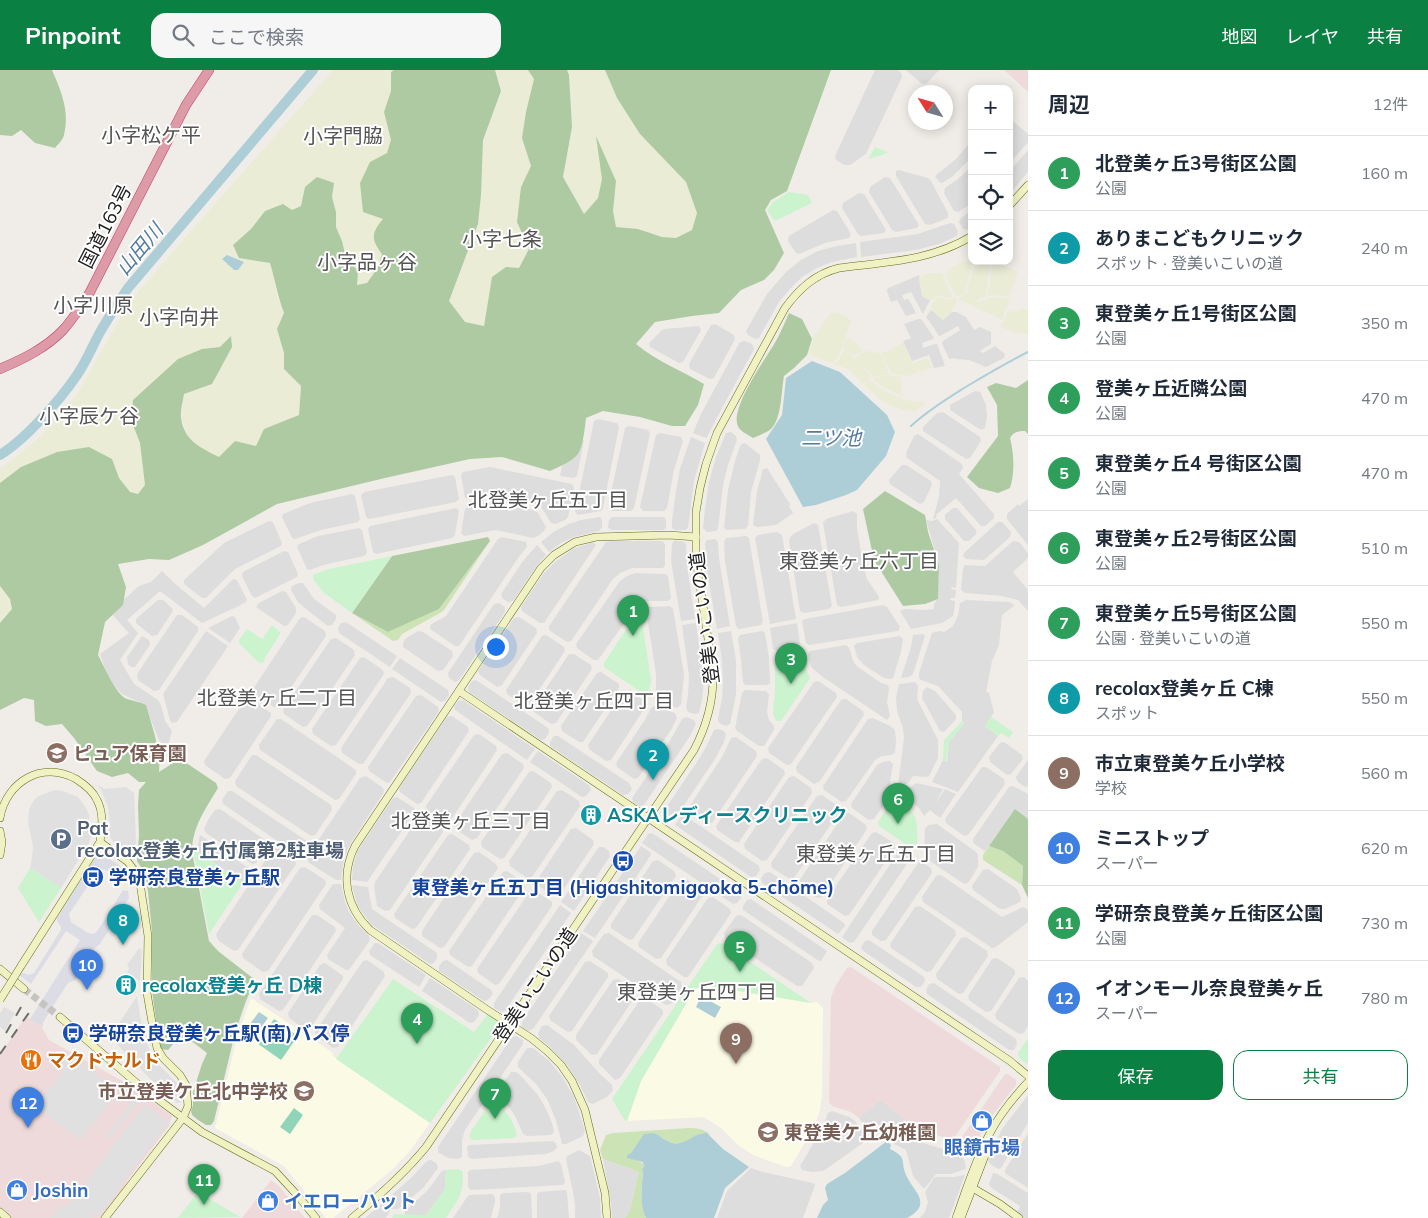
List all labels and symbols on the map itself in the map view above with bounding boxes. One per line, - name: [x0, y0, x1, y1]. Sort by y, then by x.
- north arrow: [908, 85, 953, 130]
- district label: 小字松ケ平: [101, 122, 201, 147]
- district label: 小字門脇: [303, 123, 383, 148]
- street label: 国道163号: [74, 180, 136, 272]
- water label: 山田川: [110, 216, 169, 280]
- district label: 小字七条: [462, 226, 542, 251]
- district label: 小字品ヶ谷: [317, 249, 417, 274]
- district label: 小字川原: [53, 292, 133, 317]
- district label: 小字向井: [139, 304, 219, 329]
- district label: 小字辰ケ谷: [39, 403, 139, 428]
- water label: 二ツ池: [801, 425, 863, 450]
- district label: 北登美ヶ丘五丁目: [468, 487, 628, 512]
- district label: 東登美ヶ丘六丁目: [779, 548, 939, 573]
- street label: 登美いこいの道: [684, 551, 724, 685]
- pin: 1: [617, 595, 649, 636]
- your location: [483, 634, 509, 660]
- pin: 3: [775, 643, 807, 684]
- district label: 北登美ヶ丘二丁目: [197, 685, 357, 710]
- district label: 北登美ヶ丘四丁目: [514, 688, 674, 713]
- pin: 2: [637, 739, 669, 780]
- school or university icon: ピュア保育園: [45, 741, 69, 765]
- place label: ピュア保育園: [73, 741, 187, 765]
- pin: 6: [882, 783, 914, 824]
- building icon: ASKAレディースクリニック: [579, 803, 603, 827]
- place label: ASKAレディースクリニック: [607, 803, 848, 827]
- district label: 北登美ヶ丘三丁目: [391, 808, 551, 833]
- place label: Pat recolax登美ヶ丘付属第2駐車場: [77, 816, 344, 862]
- parking icon: Pat recolax登美ヶ丘付属第2駐車場: [49, 827, 73, 851]
- district label: 東登美ヶ丘五丁目: [796, 841, 956, 866]
- bus stop icon: 東登美ヶ丘五丁目 (Higashitomigaoka 5-chōme): [611, 849, 635, 873]
- bus stop icon: 学研奈良登美ヶ丘駅: [81, 865, 105, 889]
- place label: 学研奈良登美ヶ丘駅: [109, 865, 280, 889]
- place label: 東登美ヶ丘五丁目 (Higashitomigaoka 5-chōme): [412, 875, 834, 899]
- pin: 8: [107, 904, 139, 945]
- street label: 登美いこいの道: [488, 923, 582, 1047]
- pin: 5: [724, 931, 756, 972]
- pin: 10: [71, 949, 103, 990]
- building icon: recolax登美ヶ丘 D棟: [114, 973, 138, 997]
- place label: recolax登美ヶ丘 D棟: [142, 973, 322, 997]
- district label: 東登美ヶ丘四丁目: [617, 979, 777, 1004]
- pin: 4: [401, 1003, 433, 1044]
- bus stop icon: 学研奈良登美ヶ丘駅(南)バス停: [61, 1021, 85, 1045]
- place label: 学研奈良登美ヶ丘駅(南)バス停: [89, 1021, 350, 1045]
- pin: 9: [720, 1023, 752, 1064]
- restaurant icon: マクドナルド: [19, 1048, 43, 1072]
- place label: マクドナルド: [47, 1048, 161, 1072]
- pin: 7: [479, 1078, 511, 1119]
- place label: 市立登美ケ丘北中学校: [98, 1079, 288, 1103]
- school or university icon: 市立登美ケ丘北中学校: [292, 1079, 316, 1103]
- pin: 12: [12, 1087, 44, 1128]
- shop icon: 眼鏡市場: [970, 1109, 994, 1133]
- school or university icon: 東登美ケ丘幼稚園: [756, 1120, 780, 1144]
- place label: 東登美ケ丘幼稚園: [784, 1120, 936, 1144]
- place label: 眼鏡市場: [944, 1135, 1020, 1159]
- pin: 11: [188, 1164, 220, 1205]
- shop icon: Joshin: [5, 1178, 29, 1202]
- place label: Joshin: [33, 1178, 89, 1202]
- shop icon: イエローハット: [256, 1189, 280, 1213]
- place label: イエローハット: [284, 1189, 416, 1213]

